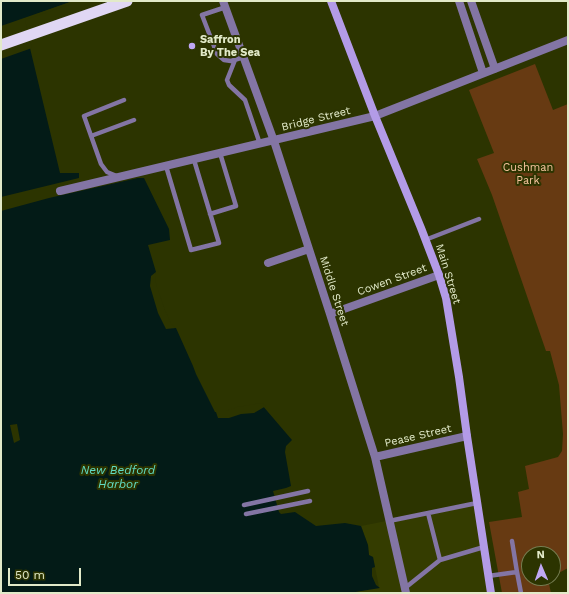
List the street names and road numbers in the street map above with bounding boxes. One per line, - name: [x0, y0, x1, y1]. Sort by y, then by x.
- street label: Bridge Street: [280, 104, 352, 134]
- street label: Main Street: [433, 242, 463, 306]
- street label: Middle Street: [316, 254, 352, 328]
- street label: Cowen Street: [355, 261, 429, 299]
- street label: Pease Street: [383, 422, 453, 450]

